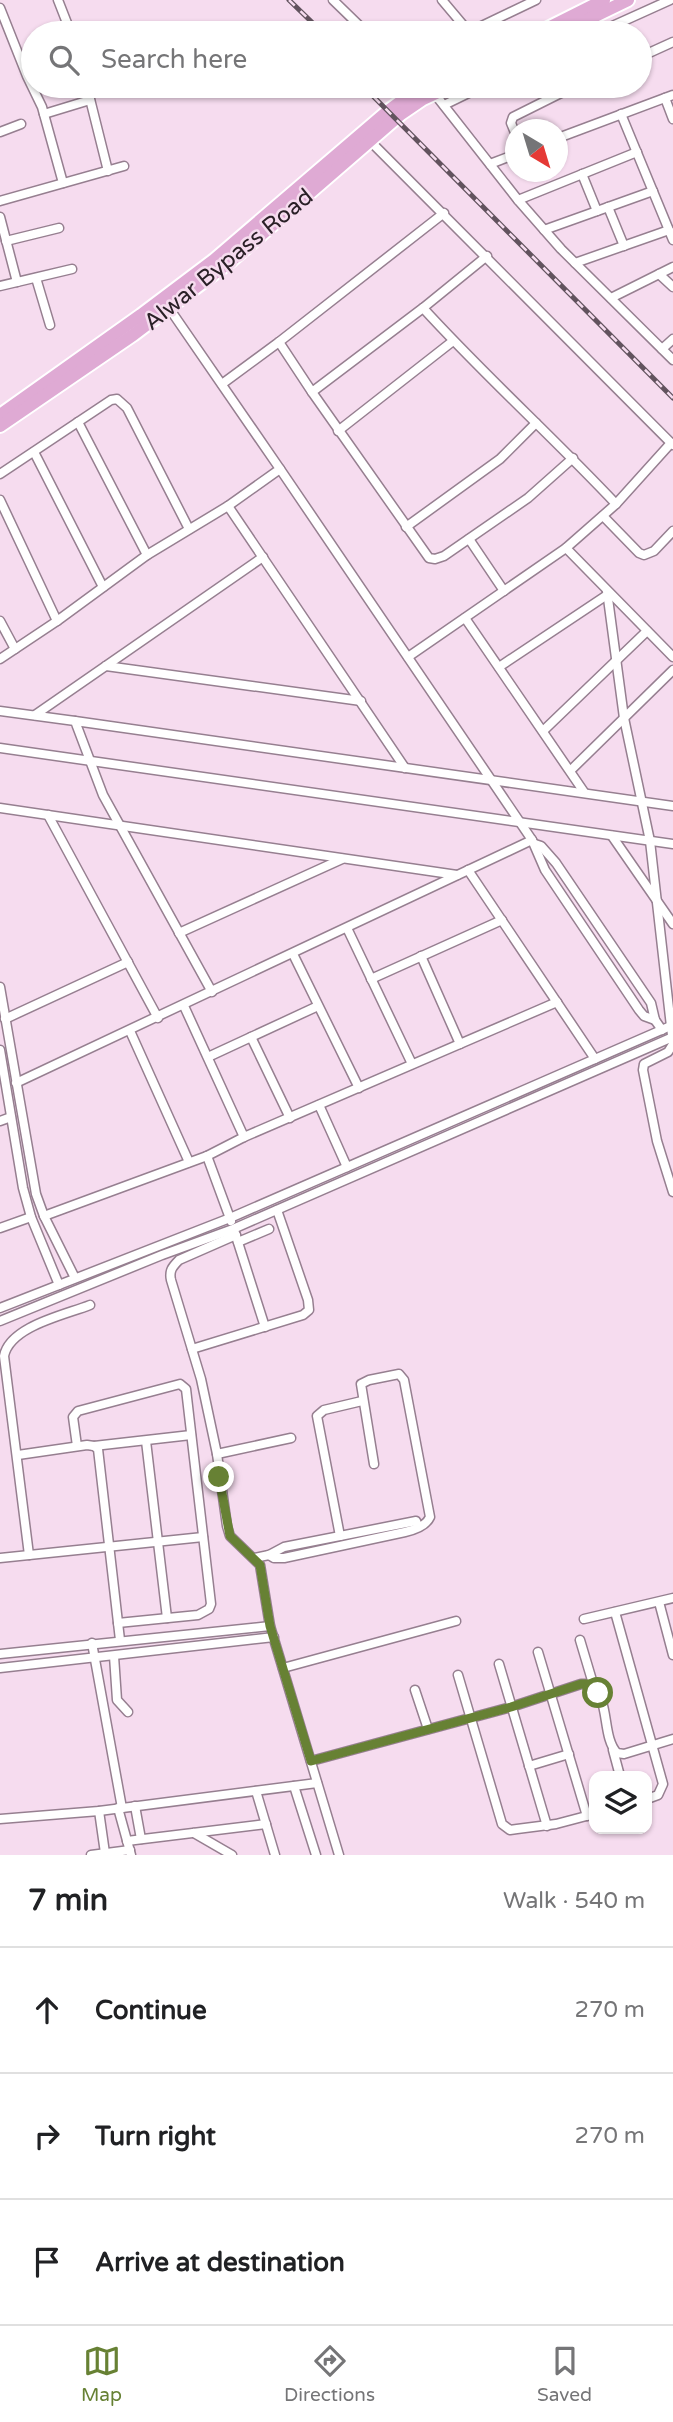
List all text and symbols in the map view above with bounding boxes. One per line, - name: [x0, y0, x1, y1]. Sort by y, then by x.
- search box: [21, 21, 652, 98]
- icon: search: [45, 41, 83, 79]
- text: Search here: [101, 44, 247, 75]
- north arrow: [505, 119, 568, 182]
- street label: Alwar Bypass Road: [138, 183, 319, 337]
- route end: [203, 1461, 234, 1492]
- route start: [582, 1677, 613, 1708]
- map controls: [589, 1771, 652, 1834]
- button: layers: [589, 1771, 652, 1834]
- text: 7 min: [28, 1882, 108, 1919]
- text: Walk · 540 m: [503, 1887, 645, 1915]
- icon: ahead: [28, 1991, 66, 2029]
- text: Continue: [95, 1995, 207, 2026]
- text: 270 m: [575, 1996, 645, 2024]
- icon: right: [28, 2117, 66, 2155]
- text: Turn right: [95, 2121, 216, 2152]
- text: 270 m: [575, 2122, 645, 2150]
- icon: arrive: [28, 2243, 66, 2281]
- text: Arrive at destination: [95, 2247, 345, 2278]
- tab: Map: [81, 2342, 122, 2406]
- tab: Directions: [284, 2342, 375, 2406]
- tab: Saved: [537, 2342, 592, 2406]

